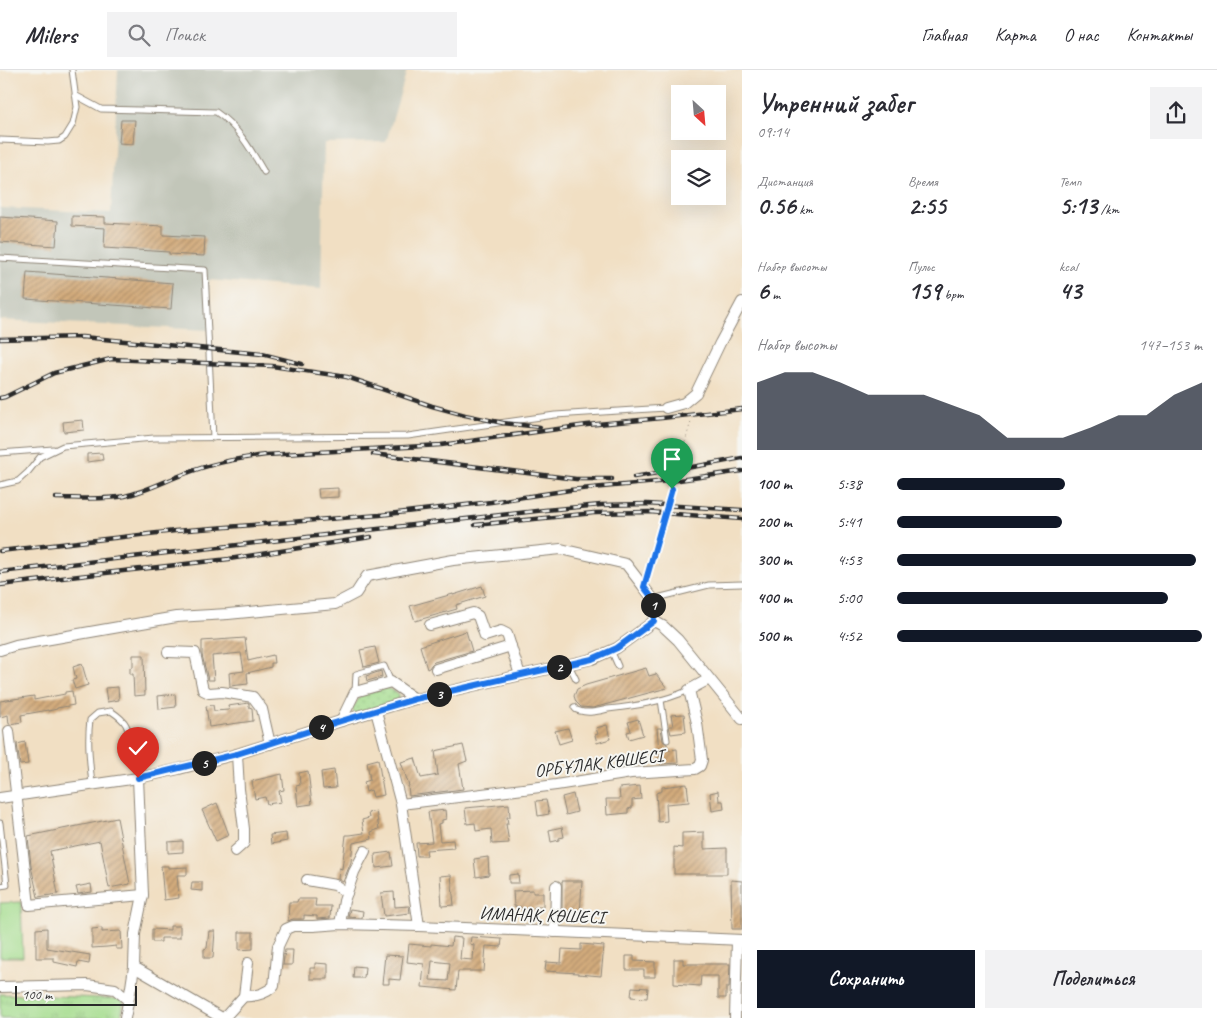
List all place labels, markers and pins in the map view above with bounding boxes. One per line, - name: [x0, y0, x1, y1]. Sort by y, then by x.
- pin: [651, 438, 693, 489]
- pin: 1: [640, 592, 666, 618]
- pin: 2: [546, 654, 572, 680]
- pin: 3: [426, 682, 452, 706]
- pin: 4: [308, 714, 334, 740]
- pin: [117, 727, 159, 778]
- pin: 5: [192, 750, 216, 776]

